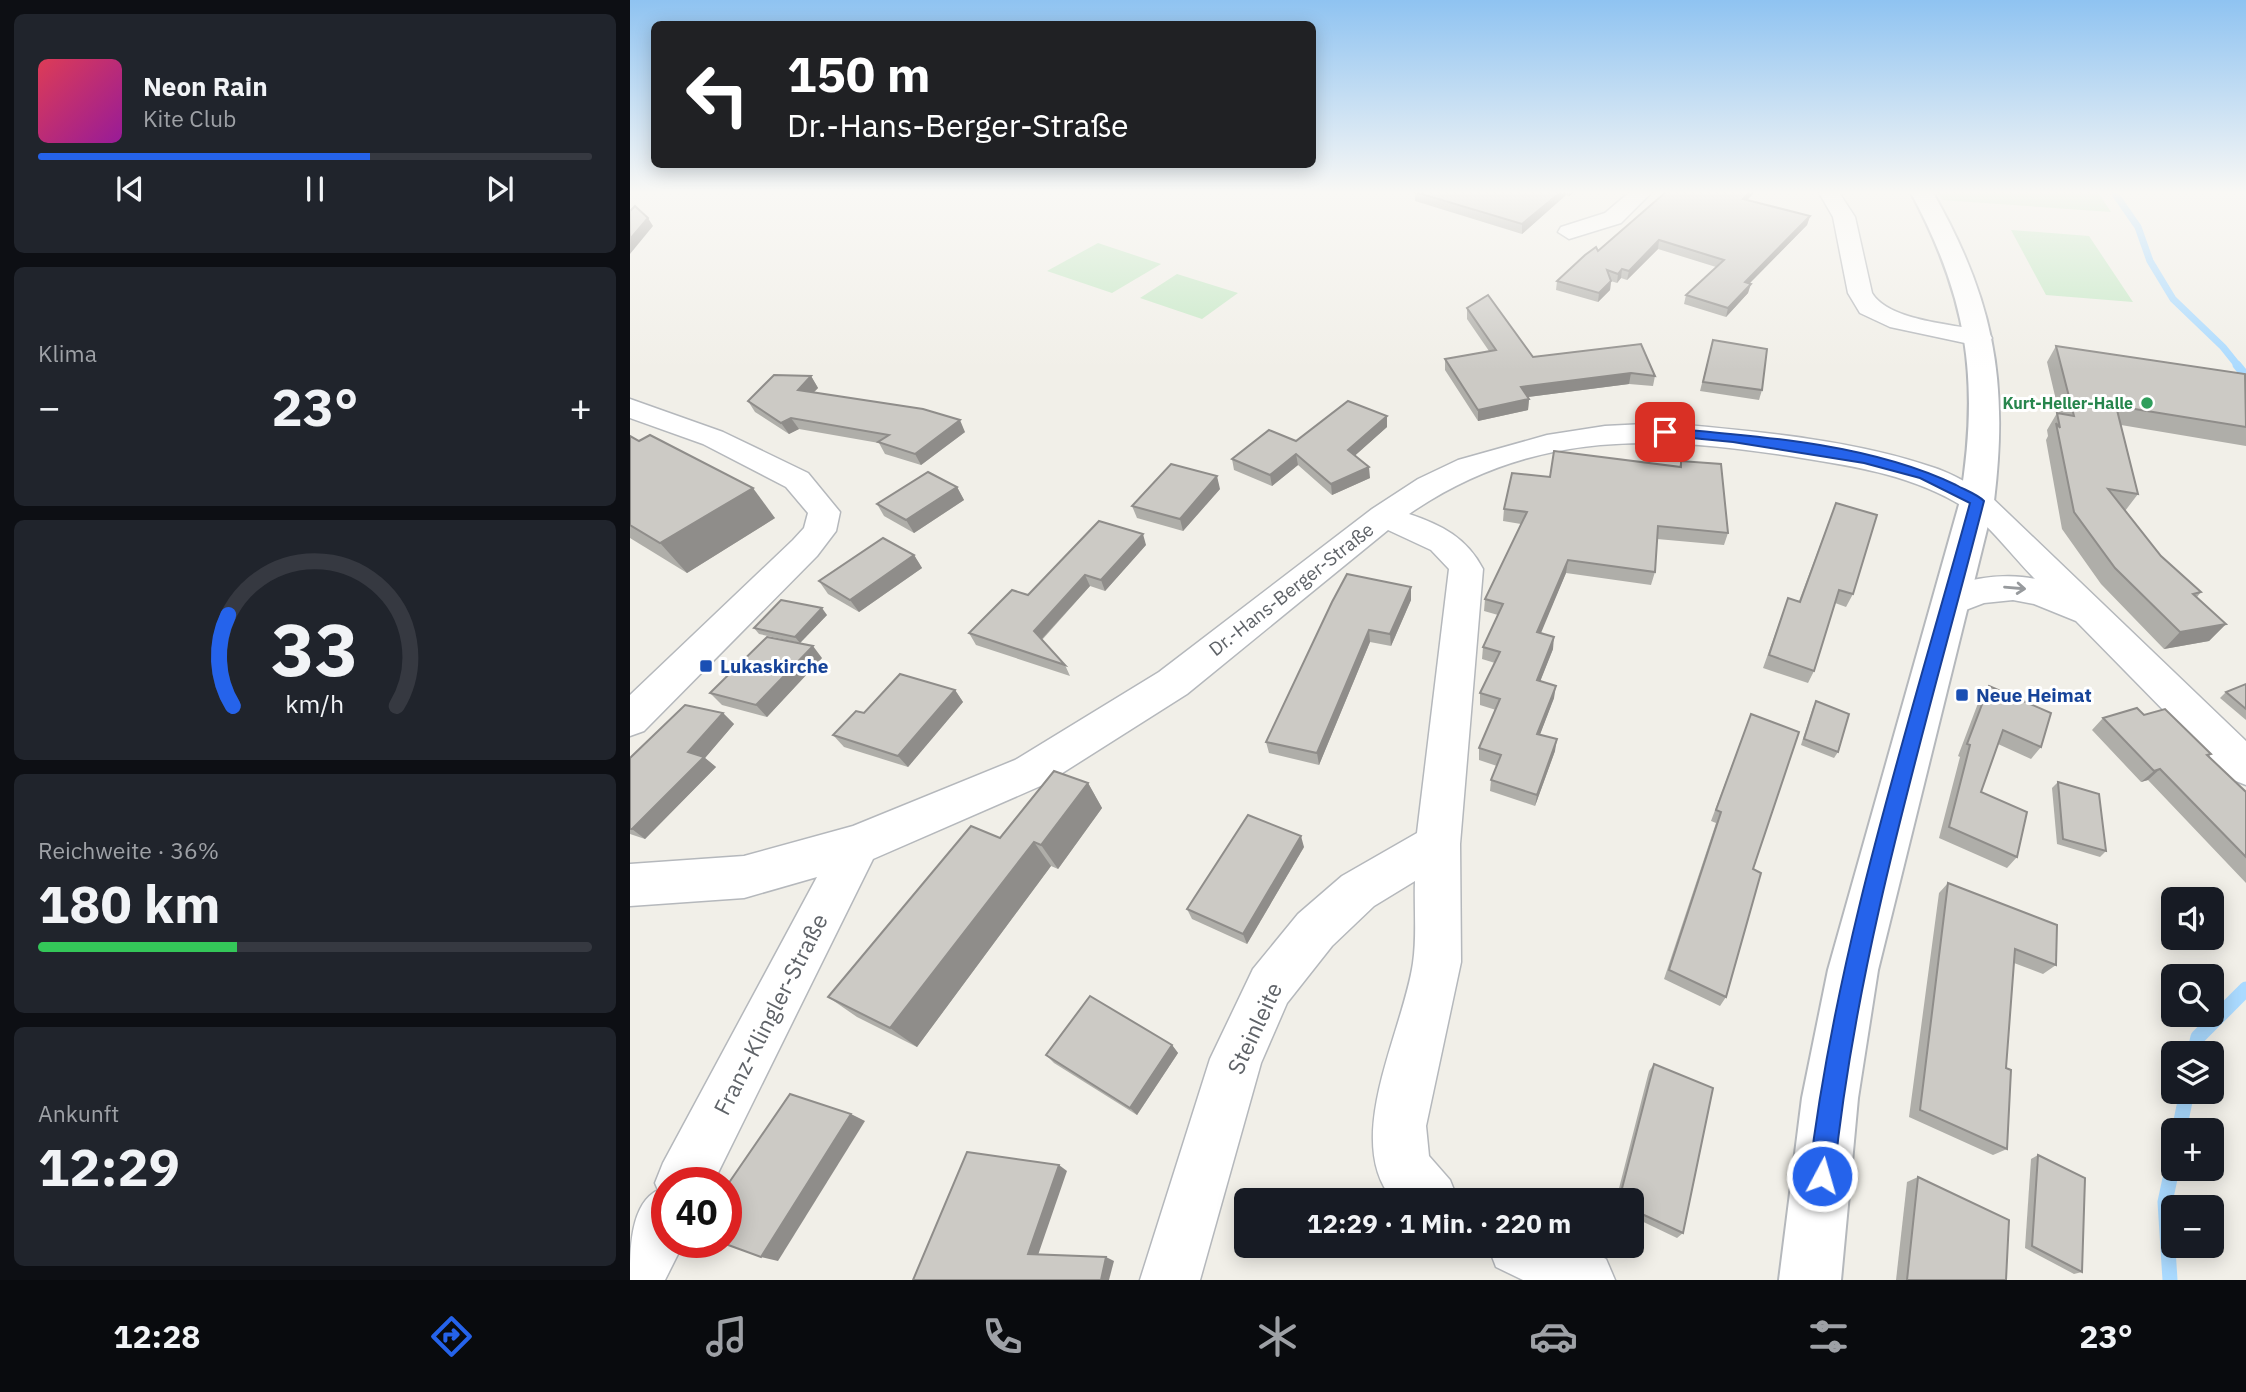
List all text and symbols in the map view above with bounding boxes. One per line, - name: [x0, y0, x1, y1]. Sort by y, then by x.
- text: 150 m: [787, 42, 931, 105]
- icon: left: [672, 49, 763, 140]
- text: Neon Rain: [143, 69, 268, 103]
- text: Kite Club: [143, 103, 236, 133]
- text: Dr.-Hans-Berger-Straße: [787, 104, 1129, 146]
- icon: previous: [111, 170, 149, 208]
- icon: pause: [296, 170, 334, 208]
- icon: next: [481, 170, 519, 208]
- text: Klima: [38, 338, 97, 368]
- text: 23°: [272, 373, 358, 440]
- text: −: [38, 382, 61, 431]
- text: +: [569, 382, 592, 431]
- place label: Kurt-Heller-Halle: [2002, 393, 2133, 413]
- marker: Kurt-Heller-Halle: [2139, 395, 2155, 411]
- pin: [1635, 402, 1695, 462]
- icon: arrive: [1646, 413, 1684, 451]
- street label: Dr.-Hans-Berger-Straße: [1204, 517, 1378, 661]
- one-way arrow: [2003, 582, 2026, 595]
- text: 33: [271, 601, 359, 696]
- place label: Lukaskirche: [720, 654, 828, 678]
- marker: Lukaskirche: [698, 658, 714, 674]
- place label: Neue Heimat: [1976, 683, 2092, 707]
- text: km/h: [286, 687, 344, 720]
- marker: Neue Heimat: [1954, 687, 1970, 703]
- text: Reichweite · 36%: [38, 835, 219, 865]
- text: 180 km: [38, 870, 220, 937]
- map controls: [2161, 887, 2224, 1258]
- button: sound: [2161, 887, 2224, 950]
- street label: Franz-Klingler-Straße: [706, 908, 834, 1120]
- button: search: [2161, 964, 2224, 1027]
- street label: Steinleite: [1220, 977, 1288, 1079]
- button: layers: [2161, 1041, 2224, 1104]
- text: Ankunft: [38, 1098, 119, 1128]
- button: +: [2161, 1118, 2224, 1181]
- text: 12:29: [38, 1133, 180, 1200]
- position arrow: [1785, 1139, 1859, 1213]
- speed limit sign: 40: [651, 1167, 742, 1258]
- button: −: [2161, 1195, 2224, 1258]
- text: 12:29 · 1 Min. · 220 m: [1307, 1206, 1571, 1240]
- icon: directions: [427, 1312, 476, 1361]
- icon: music: [702, 1312, 751, 1361]
- icon: phone: [978, 1312, 1027, 1361]
- icon: climate: [1253, 1312, 1302, 1361]
- icon: car: [1529, 1312, 1578, 1361]
- icon: filters: [1804, 1312, 1853, 1361]
- text: 12:28: [113, 1315, 201, 1357]
- text: 23°: [2079, 1315, 2133, 1357]

